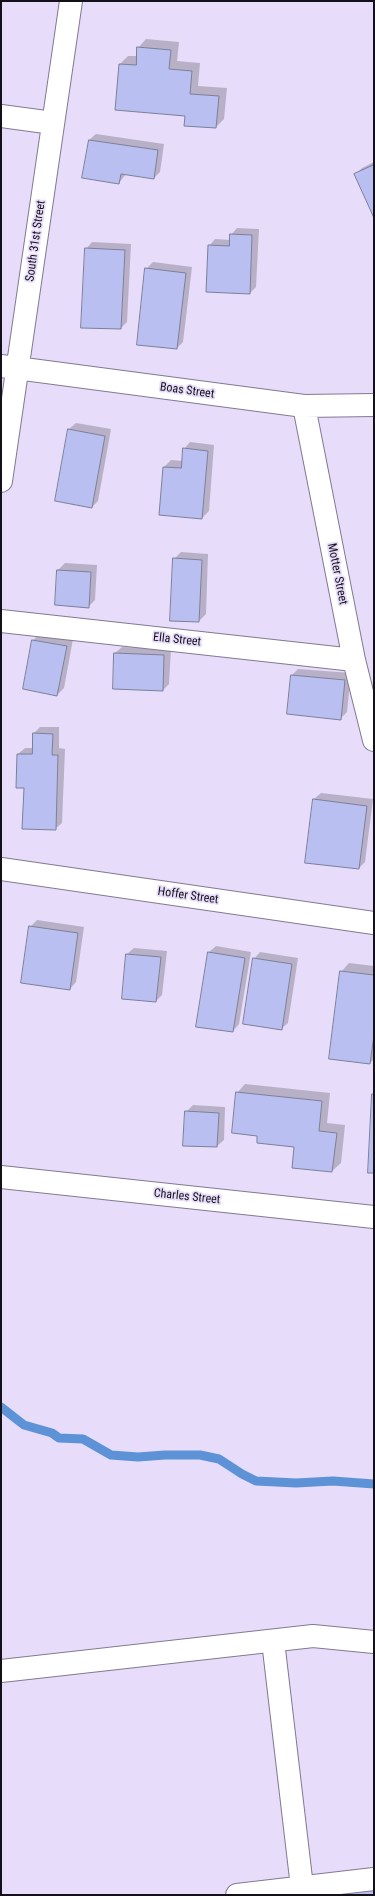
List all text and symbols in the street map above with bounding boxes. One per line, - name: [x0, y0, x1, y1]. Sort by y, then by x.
- street label: South 31st Street: [23, 199, 49, 283]
- street label: Boas Street: [159, 380, 215, 402]
- street label: Motter Street: [324, 542, 350, 606]
- street label: Ella Street: [152, 630, 202, 650]
- street label: Hoffer Street: [157, 885, 219, 907]
- street label: Charles Street: [153, 1186, 221, 1208]

